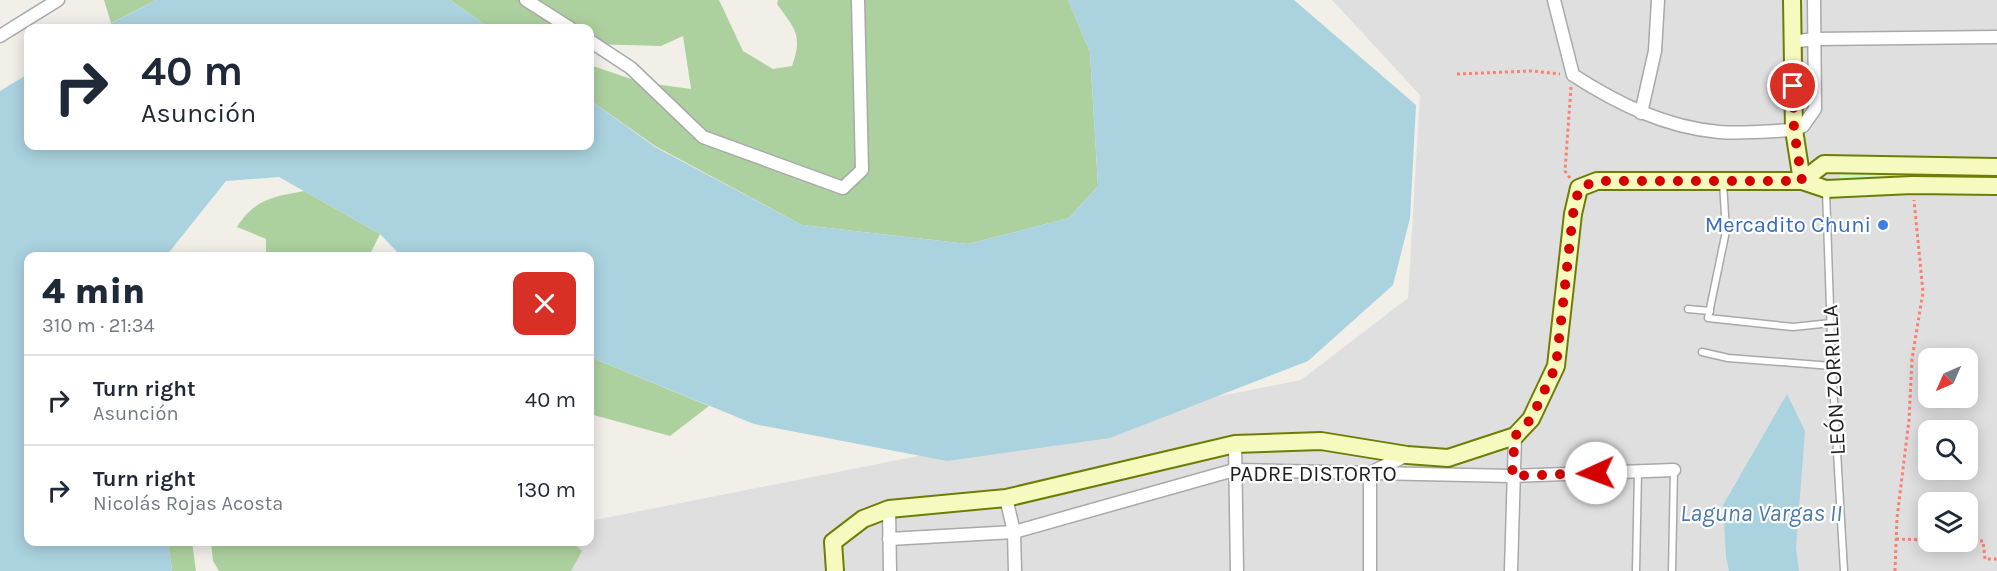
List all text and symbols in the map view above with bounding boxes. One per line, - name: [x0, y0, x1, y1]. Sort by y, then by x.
- text: 40 m: [141, 46, 243, 96]
- icon: right: [42, 48, 120, 126]
- pin: [1767, 60, 1818, 111]
- icon: arrive: [1776, 69, 1809, 102]
- text: Asunción: [141, 97, 256, 129]
- place label: Mercadito Chuni: [1705, 212, 1871, 238]
- marker: Mercadito Chuni: [1876, 218, 1890, 232]
- text: 4 min: [42, 270, 145, 312]
- button: close: [513, 272, 576, 335]
- street label: LEÓN ZORRILLA: [1816, 304, 1851, 456]
- text: 310 m · 21:34: [42, 314, 155, 337]
- north arrow: [1918, 348, 1978, 408]
- map controls: [1918, 348, 1978, 552]
- text: Turn right: [93, 376, 196, 402]
- icon: right: [42, 384, 75, 417]
- text: 40 m: [525, 387, 576, 413]
- text: Asunción: [93, 402, 178, 425]
- button: search: [1918, 420, 1978, 480]
- position arrow: [1564, 441, 1628, 505]
- street label: PADRE DISTORTO: [1229, 461, 1397, 487]
- text: Turn right: [93, 466, 196, 492]
- icon: right: [42, 474, 75, 507]
- text: 130 m: [517, 477, 576, 503]
- text: Nicolás Rojas Acosta: [93, 492, 283, 515]
- button: layers: [1918, 492, 1978, 552]
- water label: Laguna Vargas II: [1680, 499, 1842, 527]

